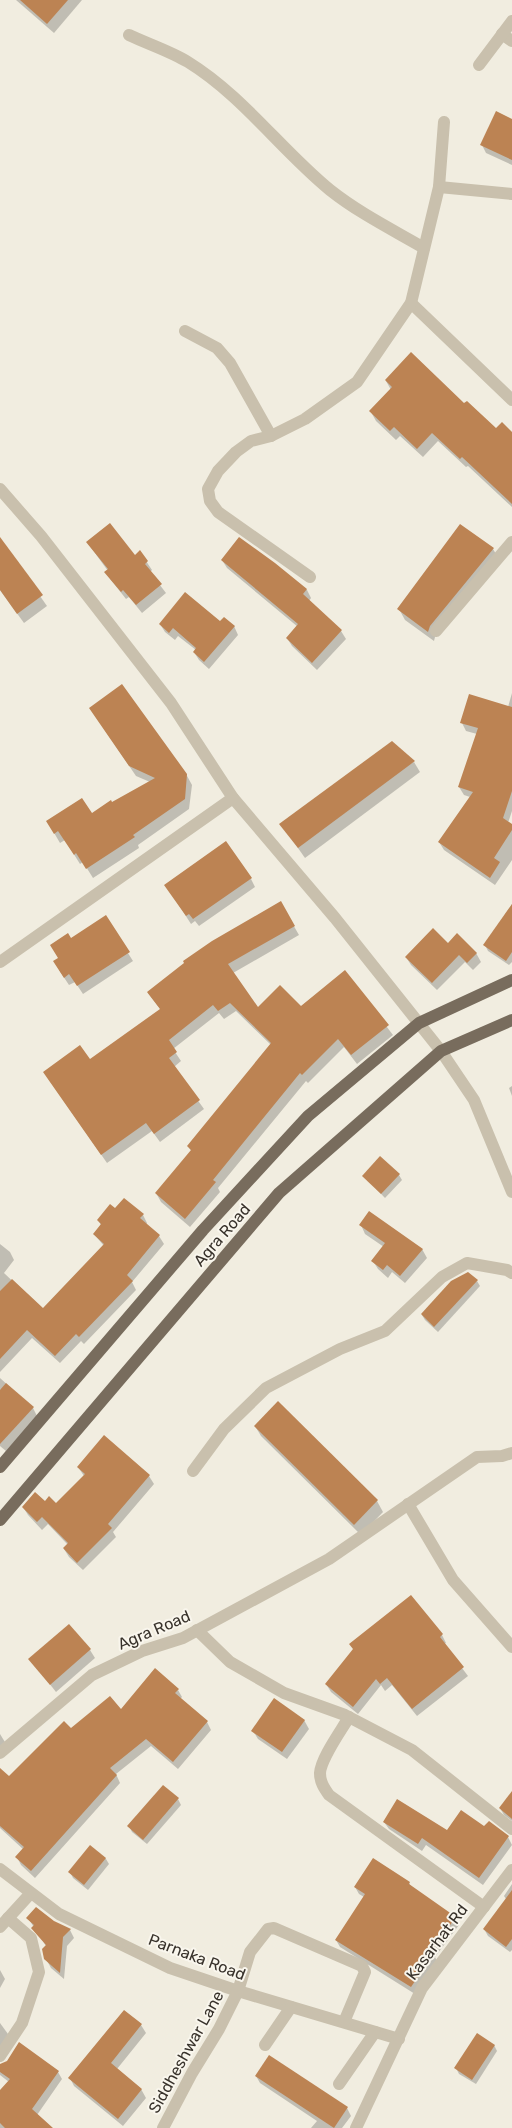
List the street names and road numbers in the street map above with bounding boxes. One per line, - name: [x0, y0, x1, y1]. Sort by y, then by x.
- street label: Agra Road: [190, 1200, 254, 1270]
- street label: Agra Road: [115, 1606, 193, 1654]
- street label: Kasarhat Rd: [402, 1900, 472, 1984]
- street label: Parnaka Road: [146, 1930, 248, 1984]
- street label: Siddheshwar Lane: [145, 1987, 228, 2116]

